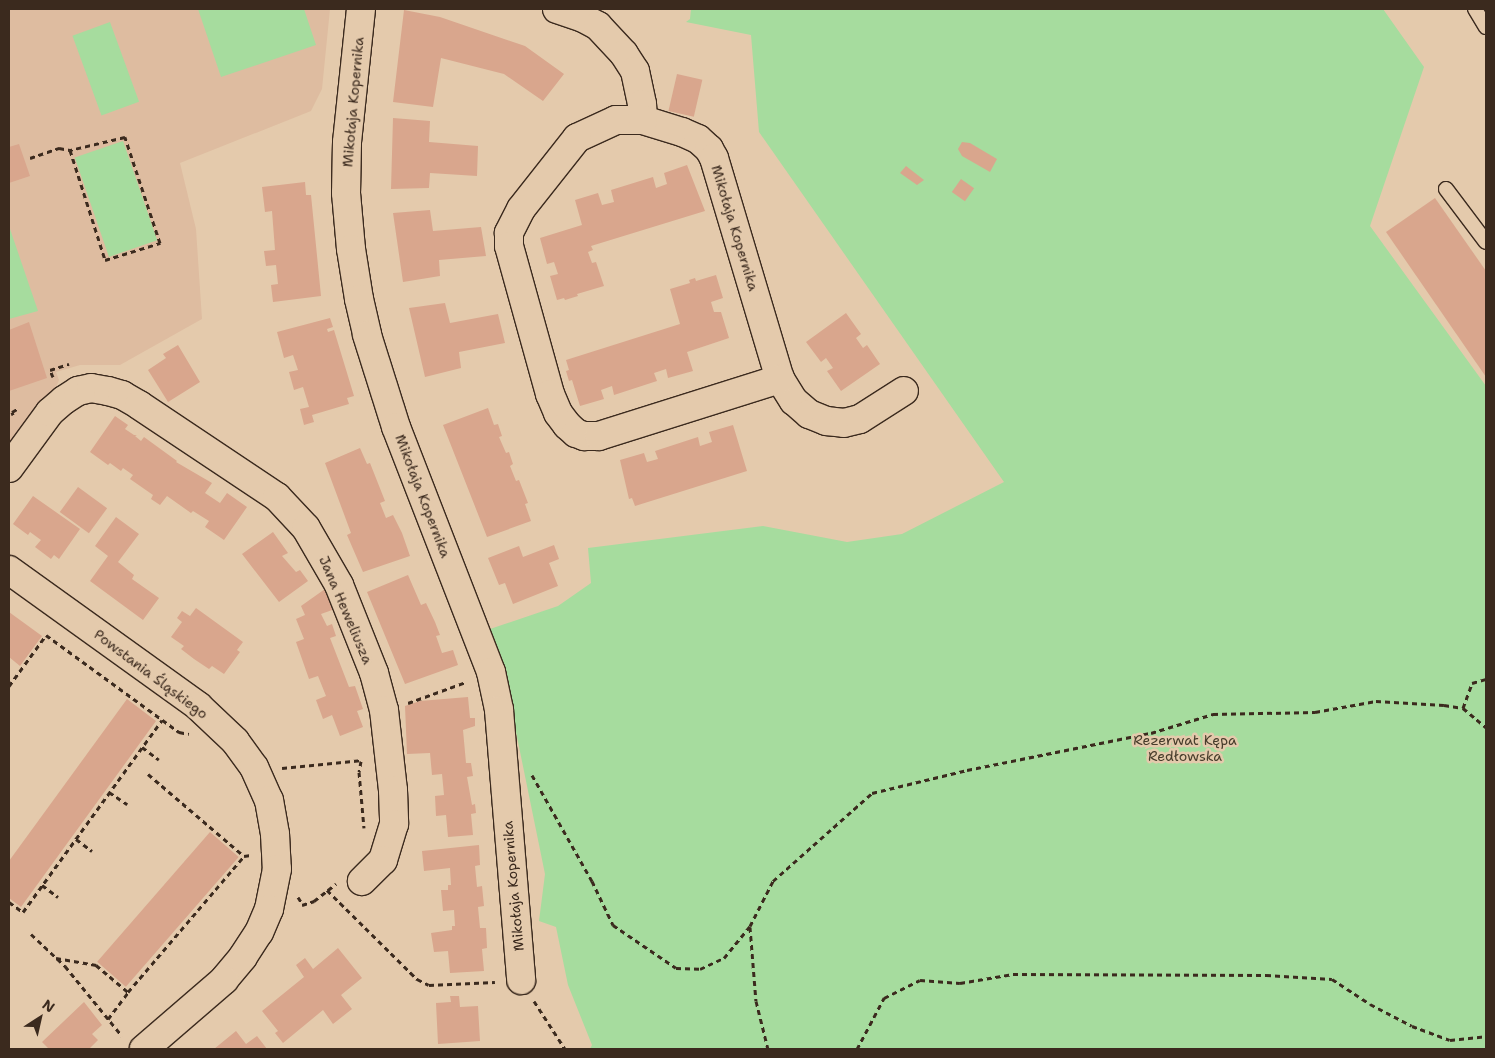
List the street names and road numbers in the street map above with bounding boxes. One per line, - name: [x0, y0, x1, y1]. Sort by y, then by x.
- street label: Mikołaja Kopernika: [339, 36, 367, 168]
- street label: Mikołaja Kopernika: [708, 163, 762, 293]
- street label: Mikołaja Kopernika: [392, 432, 454, 560]
- street label: Jana Heweliusza: [316, 553, 376, 667]
- street label: Powstania Śląskiego: [91, 626, 211, 722]
- street label: Mikołaja Kopernika: [499, 820, 527, 952]

